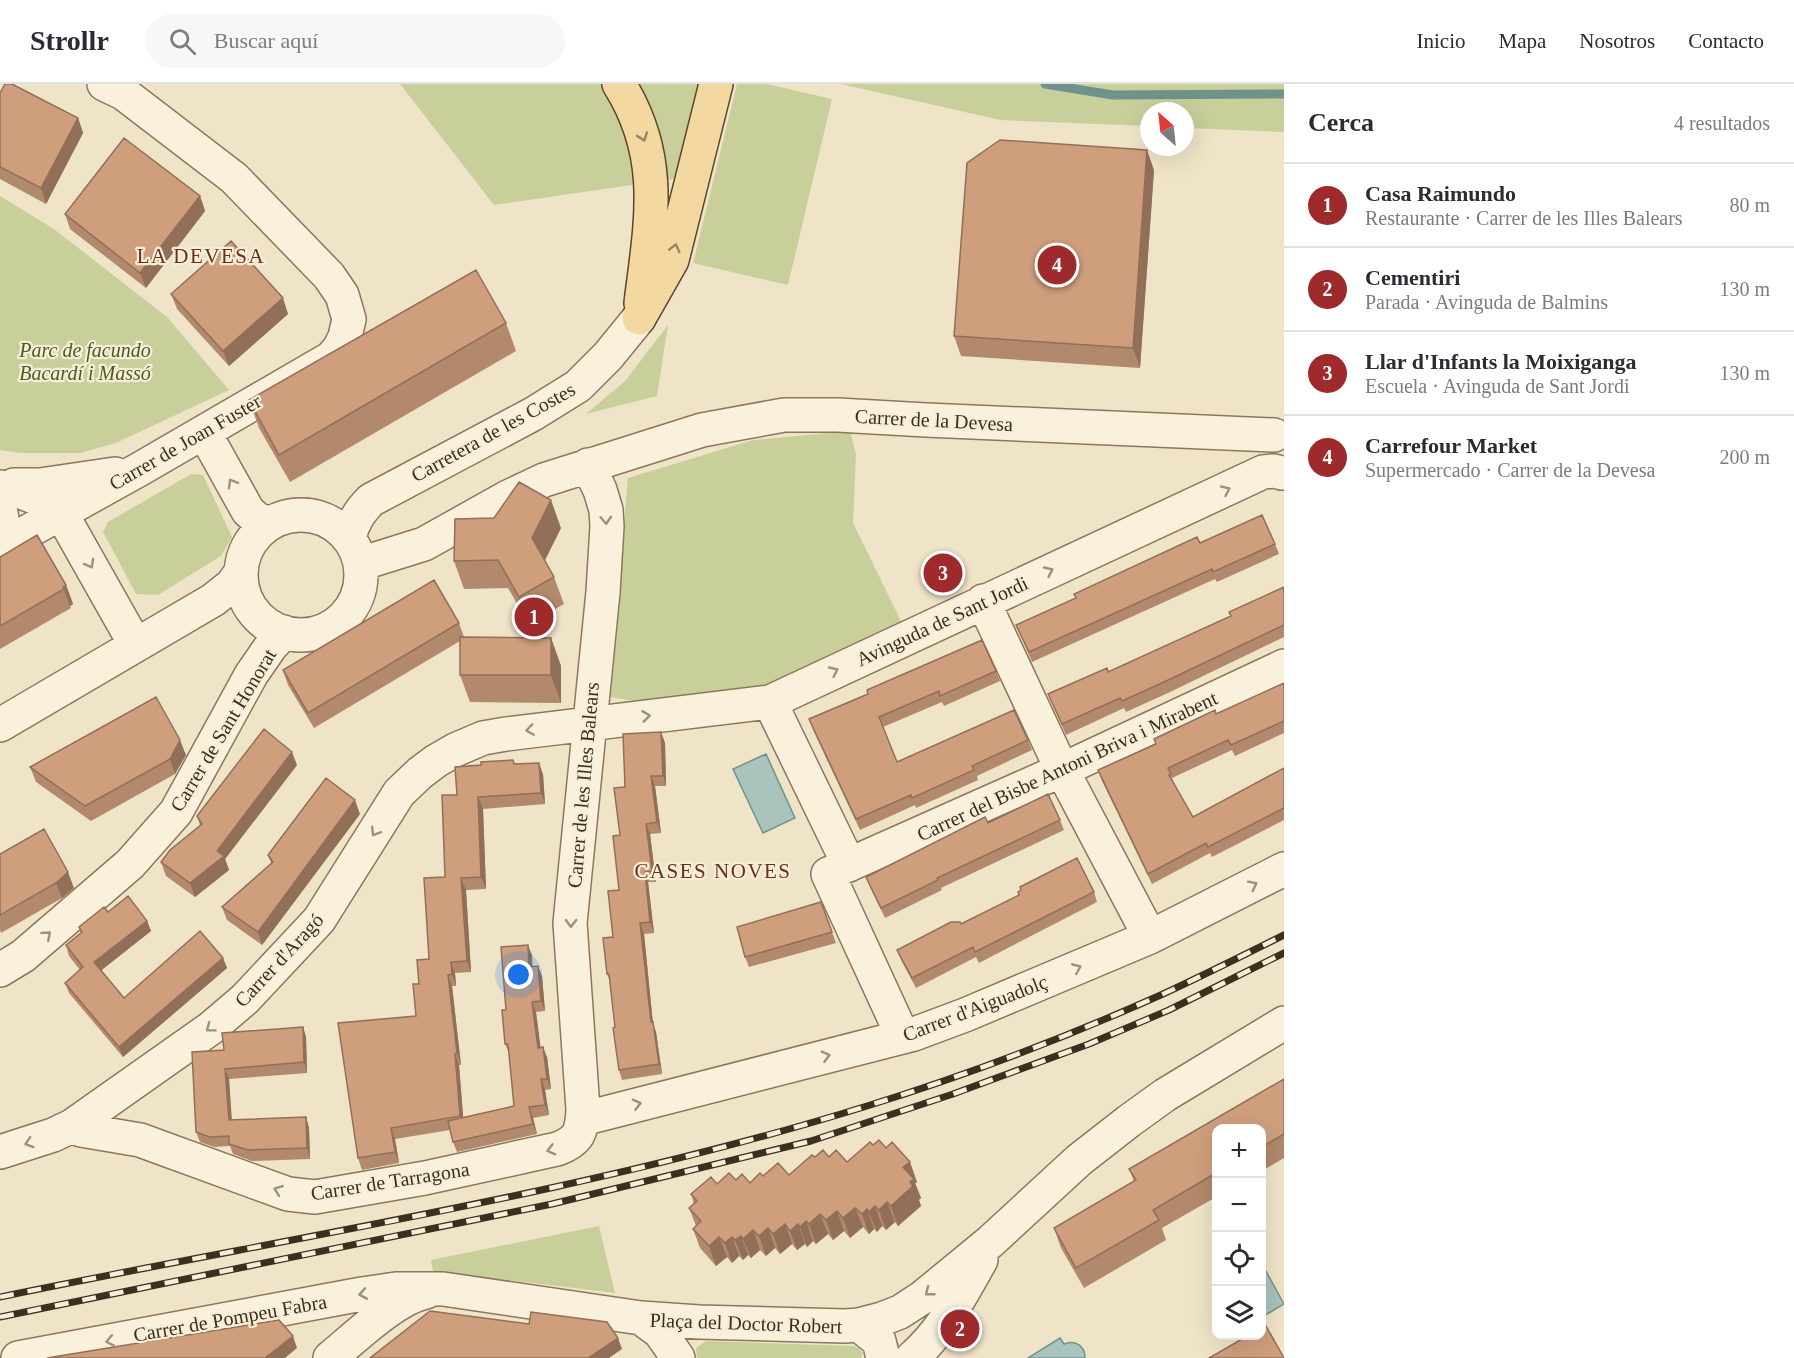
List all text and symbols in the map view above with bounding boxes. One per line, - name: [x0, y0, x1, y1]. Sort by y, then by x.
- search box: [145, 14, 565, 68]
- text: Strollr: [30, 25, 109, 56]
- icon: search: [166, 25, 199, 58]
- text: Buscar aquí: [214, 28, 318, 53]
- text: Inicio: [1417, 29, 1466, 53]
- text: Mapa: [1499, 29, 1546, 53]
- text: Nosotros: [1579, 29, 1655, 53]
- text: Contacto: [1688, 29, 1764, 53]
- north arrow: [1140, 102, 1194, 156]
- text: Cerca: [1308, 108, 1374, 137]
- text: 4 resultados: [1674, 112, 1770, 134]
- one-way arrow: [636, 131, 648, 142]
- text: Casa Raimundo: [1365, 181, 1516, 206]
- text: 1: [1323, 194, 1333, 216]
- text: 80 m: [1729, 194, 1770, 216]
- text: Restaurante · Carrer de les Illes Balears: [1365, 207, 1683, 229]
- pin: 4: [1038, 242, 1076, 288]
- one-way arrow: [668, 243, 680, 254]
- district label: LA DEVESA: [137, 244, 265, 268]
- text: Cementiri: [1365, 265, 1460, 290]
- text: 2: [1323, 278, 1333, 300]
- text: 130 m: [1719, 278, 1770, 300]
- text: Parada · Avinguda de Balmins: [1365, 291, 1608, 313]
- park label: Parc de facundo Bacardí i Massó: [18, 339, 151, 384]
- text: Llar d'Infants la Moixiganga: [1365, 349, 1637, 374]
- text: 3: [1323, 362, 1333, 384]
- text: 130 m: [1719, 362, 1770, 384]
- text: Escuela · Avinguda de Sant Jordi: [1365, 375, 1630, 397]
- street label: Carretera de les Costes: [407, 378, 579, 486]
- street label: Carrer de Joan Fuster: [105, 389, 265, 494]
- street label: Carrer de la Devesa: [854, 405, 1014, 435]
- text: Carrefour Market: [1365, 433, 1537, 458]
- text: 4: [1323, 446, 1333, 468]
- text: 200 m: [1719, 446, 1770, 468]
- text: Supermercado · Carrer de la Devesa: [1365, 459, 1655, 481]
- one-way arrow: [228, 478, 239, 489]
- one-way arrow: [1219, 485, 1230, 497]
- one-way arrow: [600, 515, 613, 524]
- pin: 3: [924, 550, 962, 596]
- one-way arrow: [83, 558, 94, 569]
- one-way arrow: [1042, 566, 1053, 578]
- street label: Avinguda de Sant Jordi: [853, 571, 1032, 671]
- pin: 1: [514, 594, 554, 640]
- street label: Carrer de Sant Honorat: [166, 644, 281, 815]
- one-way arrow: [827, 667, 838, 679]
- street label: Carrer de les Illes Balears: [563, 681, 603, 889]
- street label: Carrer del Bisbe Antoni Briva i Mirabent: [913, 686, 1221, 845]
- one-way arrow: [642, 710, 651, 723]
- one-way arrow: [526, 724, 535, 736]
- one-way arrow: [371, 825, 382, 836]
- district label: CASES NOVES: [634, 859, 792, 883]
- one-way arrow: [1247, 880, 1258, 892]
- street label: Carrer d'Aragó: [230, 909, 329, 1012]
- one-way arrow: [565, 918, 577, 927]
- one-way arrow: [40, 932, 51, 943]
- your location: [504, 960, 533, 989]
- one-way arrow: [1070, 963, 1081, 975]
- street label: Carrer d'Aiguadolç: [900, 970, 1051, 1047]
- one-way arrow: [206, 1020, 217, 1031]
- one-way arrow: [821, 1051, 831, 1064]
- one-way arrow: [632, 1099, 642, 1112]
- map controls: [1212, 1124, 1266, 1340]
- button: +: [1212, 1124, 1266, 1178]
- one-way arrow: [24, 1135, 35, 1148]
- one-way arrow: [547, 1143, 557, 1156]
- street label: Carrer de Tarragona: [309, 1158, 471, 1205]
- button: −: [1212, 1178, 1266, 1232]
- one-way arrow: [273, 1185, 284, 1198]
- button: locate: [1212, 1232, 1266, 1286]
- one-way arrow: [924, 1285, 935, 1296]
- button: layers: [1212, 1286, 1266, 1340]
- one-way arrow: [359, 1287, 369, 1300]
- street label: Carrer de Pompeu Fabra: [132, 1290, 329, 1347]
- pin: 2: [940, 1306, 980, 1352]
- street label: Plaça del Doctor Robert: [649, 1309, 843, 1338]
- one-way arrow: [105, 1334, 115, 1347]

